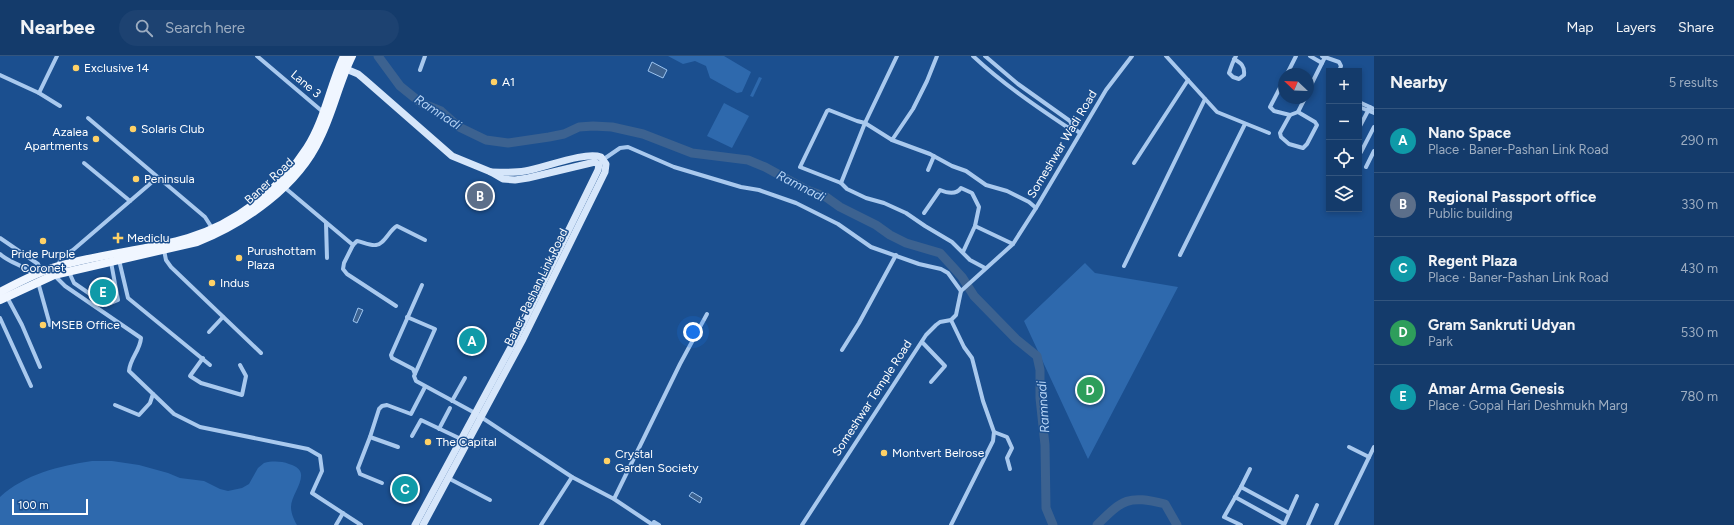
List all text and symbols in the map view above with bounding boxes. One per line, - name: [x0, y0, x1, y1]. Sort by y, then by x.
- search box: [119, 10, 399, 46]
- text: Nearbee: [20, 16, 95, 39]
- icon: search: [133, 17, 155, 39]
- text: Search here: [165, 19, 245, 37]
- text: Map: [1566, 19, 1594, 36]
- text: Layers: [1616, 19, 1656, 36]
- text: Share: [1678, 19, 1714, 36]
- place label: Exclusive 14: [84, 61, 150, 75]
- marker: Exclusive 14: [71, 63, 81, 73]
- street label: Lane 3: [288, 67, 324, 101]
- north arrow: [1278, 68, 1314, 104]
- map controls: [1326, 68, 1362, 212]
- button: +: [1326, 68, 1362, 104]
- text: Nearby: [1390, 72, 1448, 92]
- place label: A1: [502, 75, 515, 89]
- text: 5 results: [1669, 75, 1718, 90]
- marker: A1: [489, 77, 499, 87]
- street label: Someshwar Wadi Road: [1024, 88, 1100, 200]
- water label: Ramnadi: [412, 91, 465, 133]
- button: −: [1326, 104, 1362, 140]
- place label: Solaris Club: [141, 122, 205, 136]
- marker: Solaris Club: [128, 124, 138, 134]
- text: Nano Space: [1428, 124, 1511, 142]
- place label: Azalea Apartments: [24, 125, 88, 153]
- text: A: [1398, 133, 1408, 148]
- text: 290 m: [1681, 133, 1718, 148]
- marker: Azalea Apartments: [91, 134, 101, 144]
- button: locate: [1326, 140, 1362, 176]
- text: Place · Baner-Pashan Link Road: [1428, 142, 1609, 157]
- street label: Baner Road: [242, 155, 296, 207]
- water label: Ramnadi: [774, 167, 829, 205]
- place label: Peninsula: [144, 172, 195, 186]
- marker: Peninsula: [131, 174, 141, 184]
- button: layers: [1326, 176, 1362, 212]
- pin: B: [467, 181, 493, 211]
- text: Regional Passport office: [1428, 188, 1596, 206]
- text: B: [1399, 197, 1407, 212]
- text: 330 m: [1681, 197, 1718, 212]
- text: Public building: [1428, 206, 1513, 221]
- street label: Baner-Pashan Link Road: [501, 226, 571, 348]
- place label: Mediclu: [127, 231, 169, 245]
- marker: Mediclu: [112, 232, 124, 244]
- marker: Pride Purple Coronet: [38, 236, 48, 246]
- place label: Purushottam Plaza: [247, 244, 316, 272]
- place label: Pride Purple Coronet: [11, 247, 76, 275]
- text: Regent Plaza: [1428, 252, 1517, 270]
- marker: Purushottam Plaza: [234, 253, 244, 263]
- text: C: [1398, 261, 1408, 276]
- text: 430 m: [1680, 261, 1718, 276]
- text: Place · Baner-Pashan Link Road: [1428, 270, 1609, 285]
- place label: Indus: [220, 276, 250, 290]
- pin: E: [90, 277, 116, 307]
- marker: Indus: [207, 278, 217, 288]
- text: Gram Sankruti Udyan: [1428, 316, 1575, 334]
- place label: MSEB Office: [51, 318, 120, 332]
- marker: MSEB Office: [38, 320, 48, 330]
- your location: [683, 322, 703, 342]
- text: D: [1398, 325, 1408, 340]
- text: 530 m: [1681, 325, 1718, 340]
- pin: A: [459, 326, 485, 356]
- text: Park: [1428, 334, 1453, 349]
- street label: Someshwar Temple Road: [829, 337, 915, 459]
- pin: D: [1077, 375, 1103, 405]
- water label: Ramnadi: [1034, 379, 1052, 434]
- text: Amar Arma Genesis: [1428, 380, 1564, 398]
- text: E: [1399, 389, 1407, 404]
- text: 780 m: [1680, 389, 1718, 404]
- text: Place · Gopal Hari Deshmukh Marg: [1428, 398, 1628, 413]
- place label: The Capital: [436, 435, 497, 449]
- marker: The Capital: [423, 437, 433, 447]
- place label: Montvert Belrose: [892, 446, 985, 460]
- place label: Crystal Garden Society: [615, 447, 699, 475]
- marker: Montvert Belrose: [879, 448, 889, 458]
- marker: Crystal Garden Society: [602, 456, 612, 466]
- pin: C: [392, 474, 418, 504]
- scale bar: [12, 497, 88, 516]
- text: 100 m: [18, 499, 49, 512]

